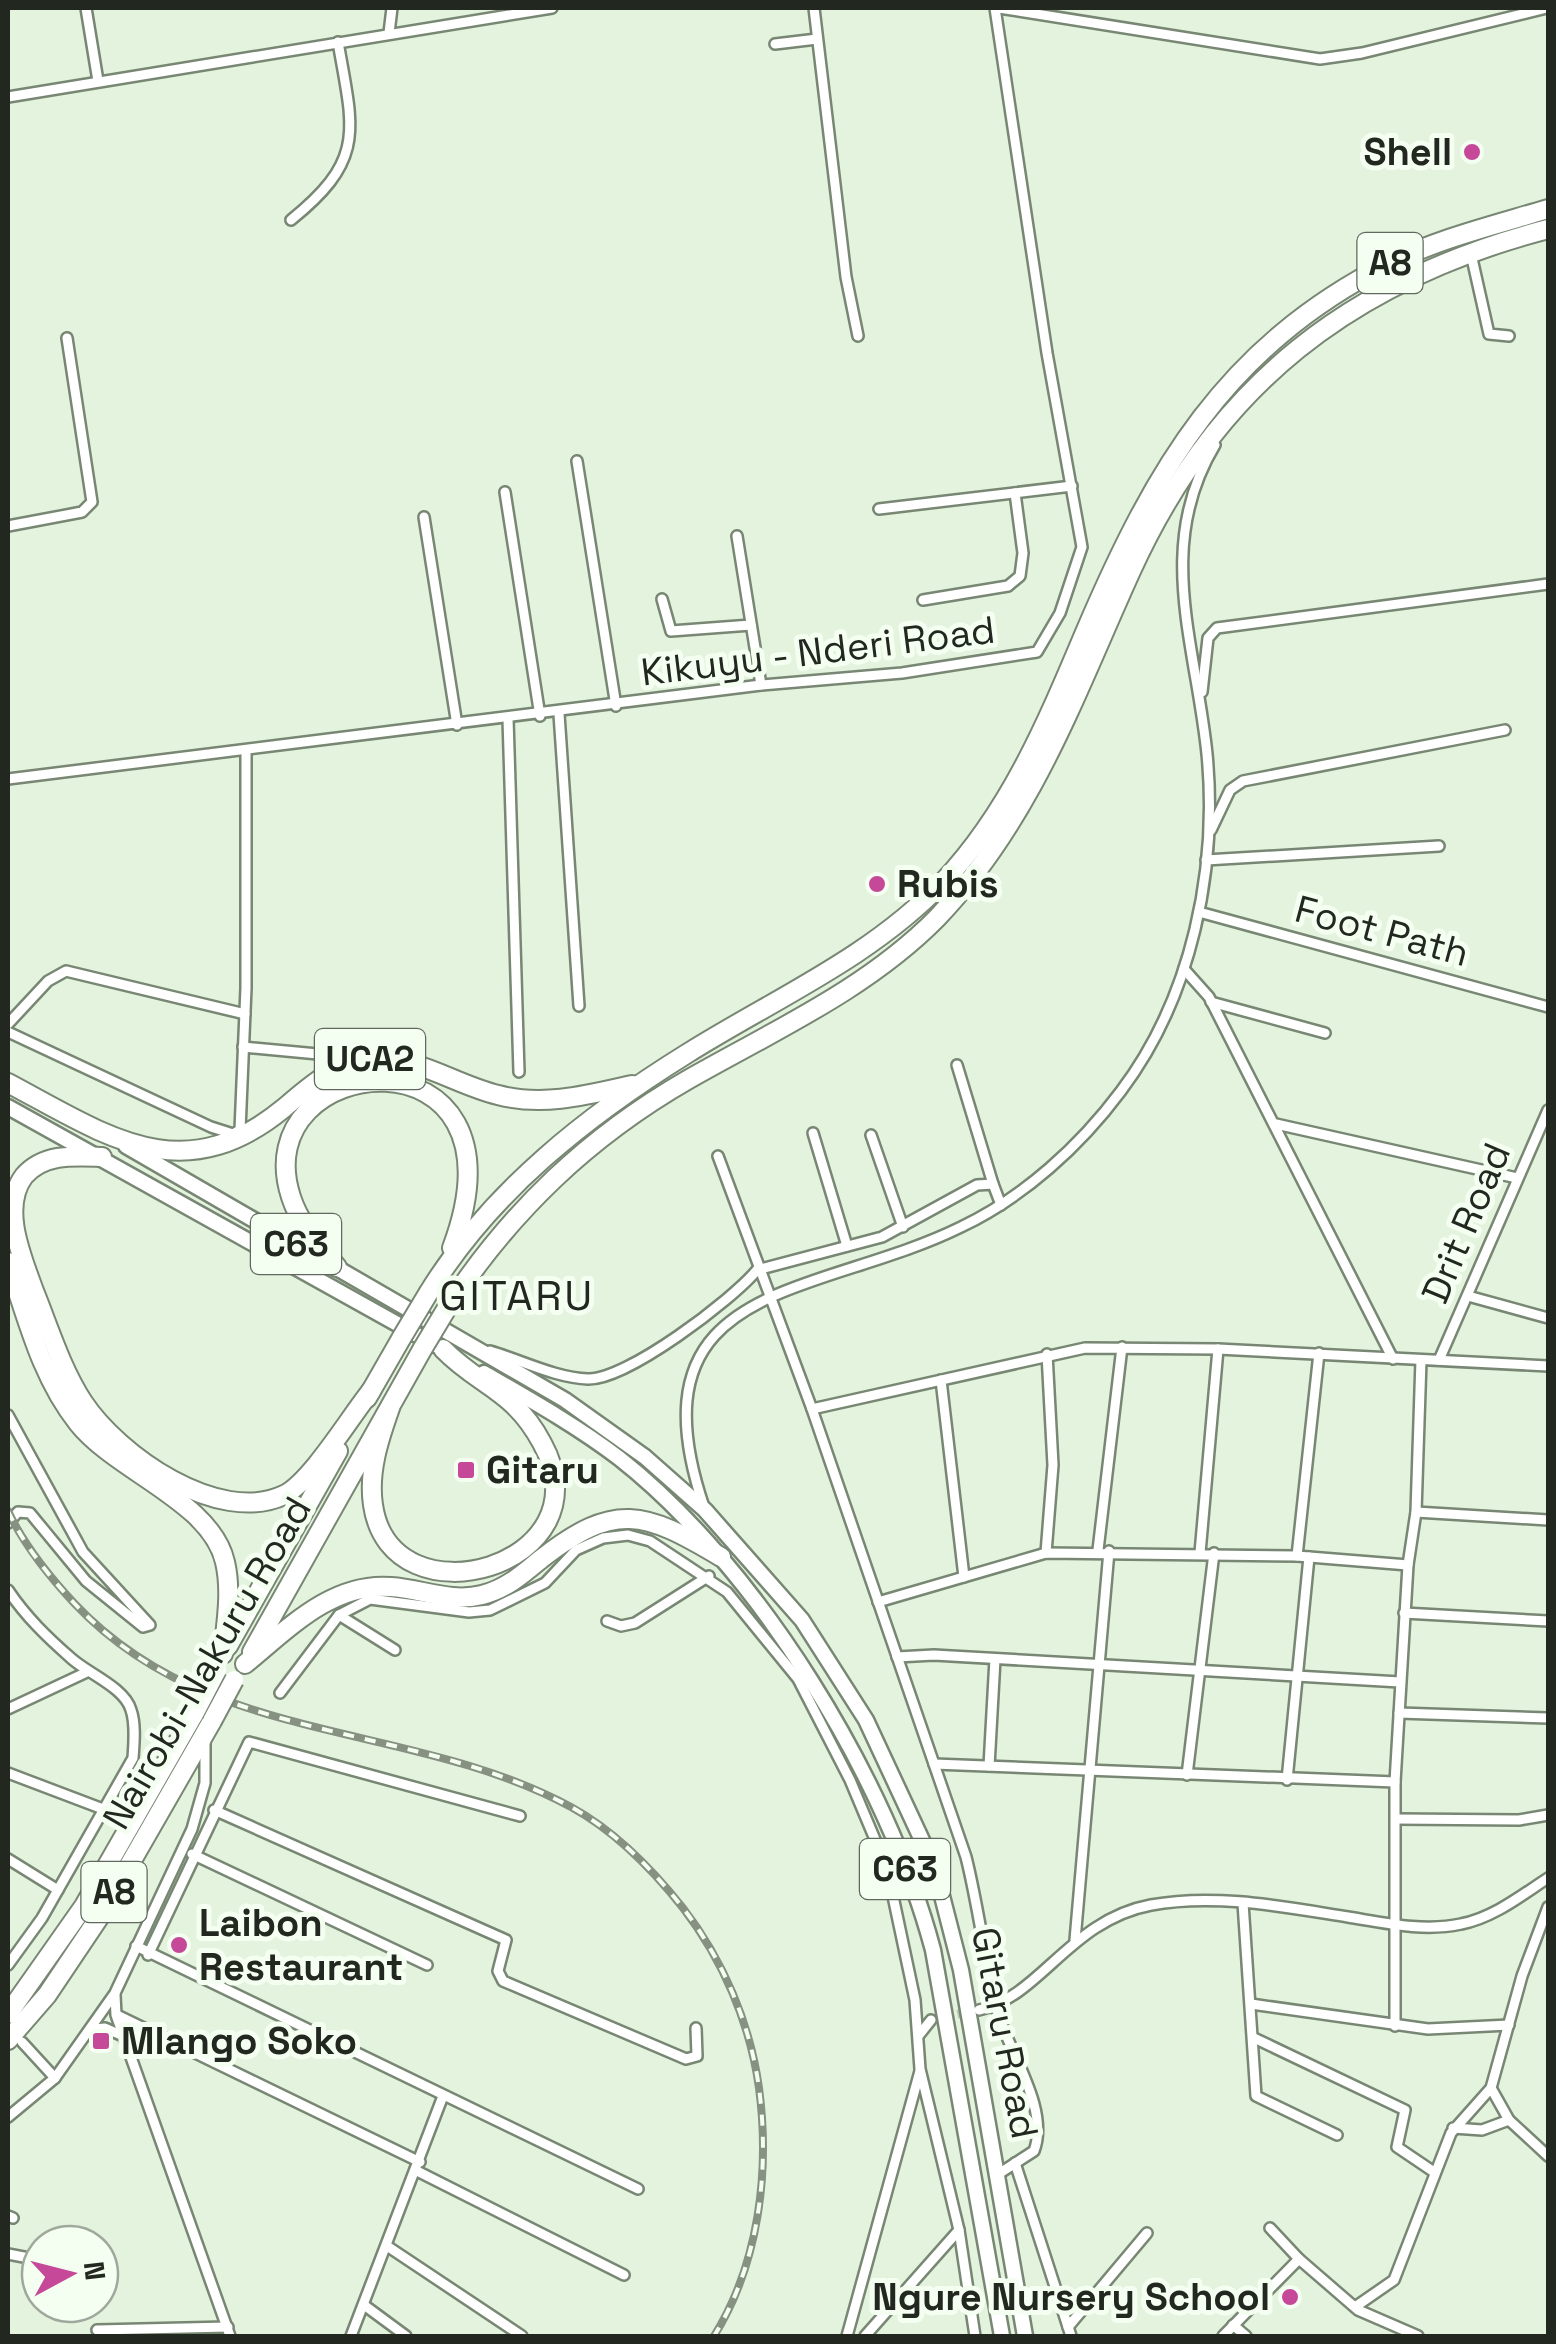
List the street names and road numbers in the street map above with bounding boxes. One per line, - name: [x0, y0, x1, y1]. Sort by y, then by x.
- road number: A8: [1358, 233, 1422, 293]
- street label: Kikuyu - Nderi Road: [638, 605, 998, 697]
- street label: Foot Path: [1290, 885, 1474, 977]
- road number: UCA2: [315, 1029, 425, 1089]
- street label: Drit Road: [1411, 1136, 1521, 1310]
- road number: C63: [251, 1214, 341, 1274]
- street label: Nairobi-Nakuru Road: [92, 1488, 322, 1838]
- road number: C63: [860, 1839, 950, 1899]
- road number: A8: [82, 1862, 146, 1922]
- street label: Gitaru Road: [961, 1923, 1049, 2143]

